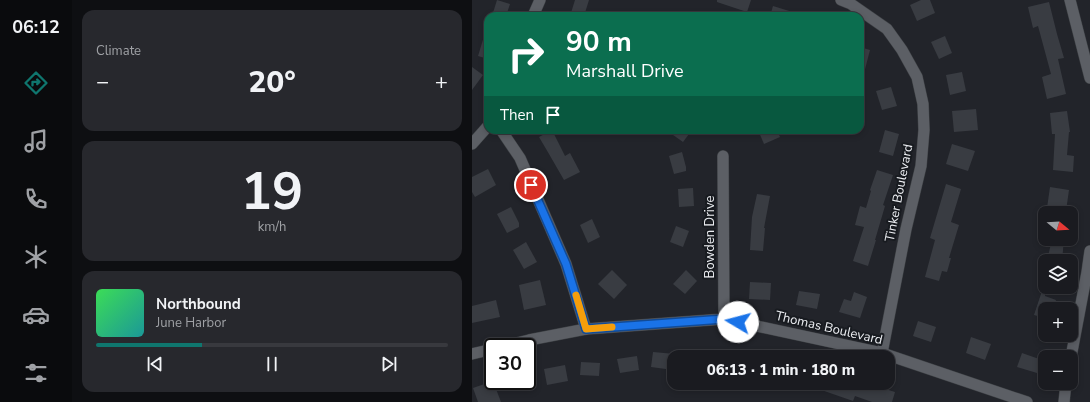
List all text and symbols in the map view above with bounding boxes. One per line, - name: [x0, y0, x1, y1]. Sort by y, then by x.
- text: 06:12: [12, 15, 60, 39]
- text: 90 m: [566, 23, 632, 61]
- icon: right: [500, 28, 552, 80]
- text: Climate: [96, 42, 141, 60]
- text: Marshall Drive: [566, 59, 684, 83]
- text: 20°: [248, 62, 296, 103]
- text: −: [96, 67, 109, 97]
- text: +: [435, 67, 448, 97]
- icon: directions: [22, 69, 50, 97]
- icon: arrive: [542, 104, 564, 126]
- text: Then: [500, 105, 534, 125]
- icon: music: [22, 127, 50, 155]
- street label: Tinker Boulevard: [881, 143, 917, 243]
- text: 19: [241, 156, 303, 227]
- pin: [514, 168, 548, 202]
- icon: arrive: [520, 174, 542, 196]
- icon: phone: [22, 185, 50, 213]
- street label: Bowden Drive: [701, 196, 719, 278]
- north arrow: [1038, 206, 1078, 246]
- map controls: [1038, 206, 1078, 390]
- text: km/h: [258, 218, 286, 236]
- icon: climate: [22, 243, 50, 271]
- button: layers: [1038, 254, 1078, 294]
- text: Northbound: [156, 294, 241, 314]
- icon: car: [22, 301, 50, 329]
- position arrow: [717, 301, 759, 343]
- button: +: [1038, 302, 1078, 342]
- street label: Thomas Boulevard: [774, 307, 884, 349]
- text: June Harbor: [156, 314, 226, 332]
- speed limit sign: 30: [484, 338, 536, 390]
- button: −: [1038, 350, 1078, 390]
- icon: previous: [144, 353, 166, 375]
- icon: pause: [261, 353, 283, 375]
- icon: next: [378, 353, 400, 375]
- icon: filters: [22, 359, 50, 387]
- text: 06:13 · 1 min · 180 m: [707, 360, 855, 380]

